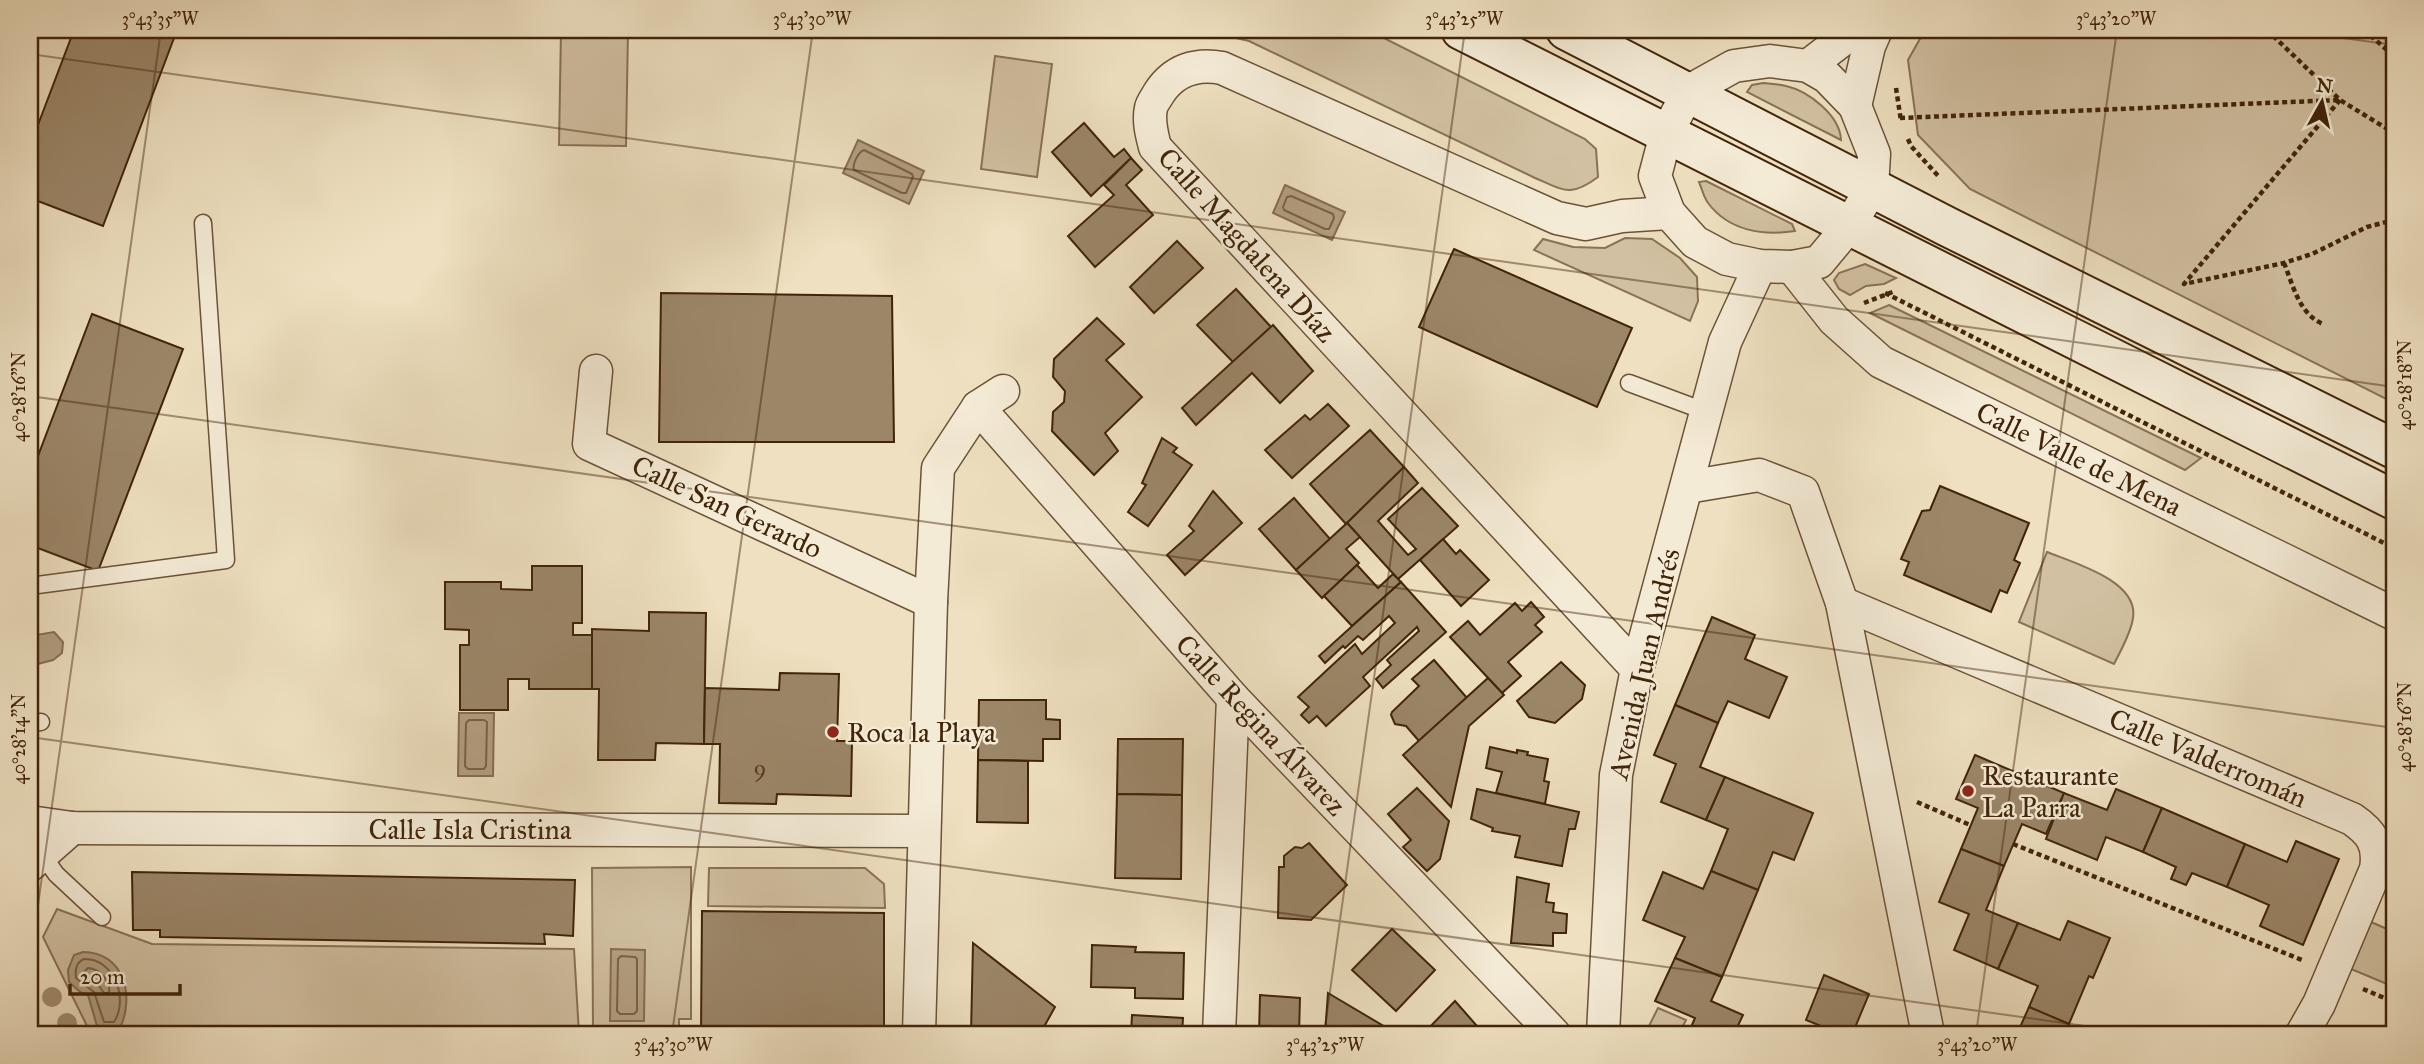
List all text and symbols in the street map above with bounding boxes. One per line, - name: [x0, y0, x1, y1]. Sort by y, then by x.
- text: 3°43'35"W: [122, 8, 199, 30]
- text: 3°43'30"W: [773, 8, 852, 30]
- text: 3°43'25"W: [1425, 8, 1504, 30]
- text: 3°43'20"W: [2076, 8, 2157, 30]
- north arrow: [2288, 66, 2358, 136]
- text: N: [2315, 73, 2334, 98]
- street label: Calle Magdalena Díaz: [1150, 140, 1344, 350]
- text: 40°28'18"N: [2394, 340, 2416, 430]
- text: 40°28'16"N: [8, 352, 30, 442]
- street label: Calle Valle de Mena: [1970, 394, 2188, 524]
- street label: Calle San Gerardo: [626, 448, 828, 566]
- street label: Avenida Juan Andrés: [1600, 545, 1688, 784]
- street label: Calle Regina Álvarez: [1168, 627, 1354, 823]
- text: 40°28'16"N: [2394, 682, 2416, 772]
- text: 40°28'14"N: [8, 694, 30, 784]
- street label: Calle Valderromán: [2104, 701, 2312, 815]
- place label: Roca la Playa: [847, 715, 996, 750]
- marker: Roca la Playa: [825, 724, 841, 740]
- house number: 9: [754, 753, 766, 783]
- place label: Restaurante La Parra: [1982, 758, 2119, 825]
- marker: Restaurante La Parra: [1960, 783, 1976, 799]
- street label: Calle Isla Cristina: [368, 812, 572, 847]
- scale bar: [70, 952, 180, 996]
- text: 20 m: [80, 964, 125, 990]
- text: 3°43'30"W: [634, 1034, 713, 1056]
- text: 3°43'25"W: [1286, 1034, 1365, 1056]
- text: 3°43'20"W: [1937, 1034, 2018, 1056]

